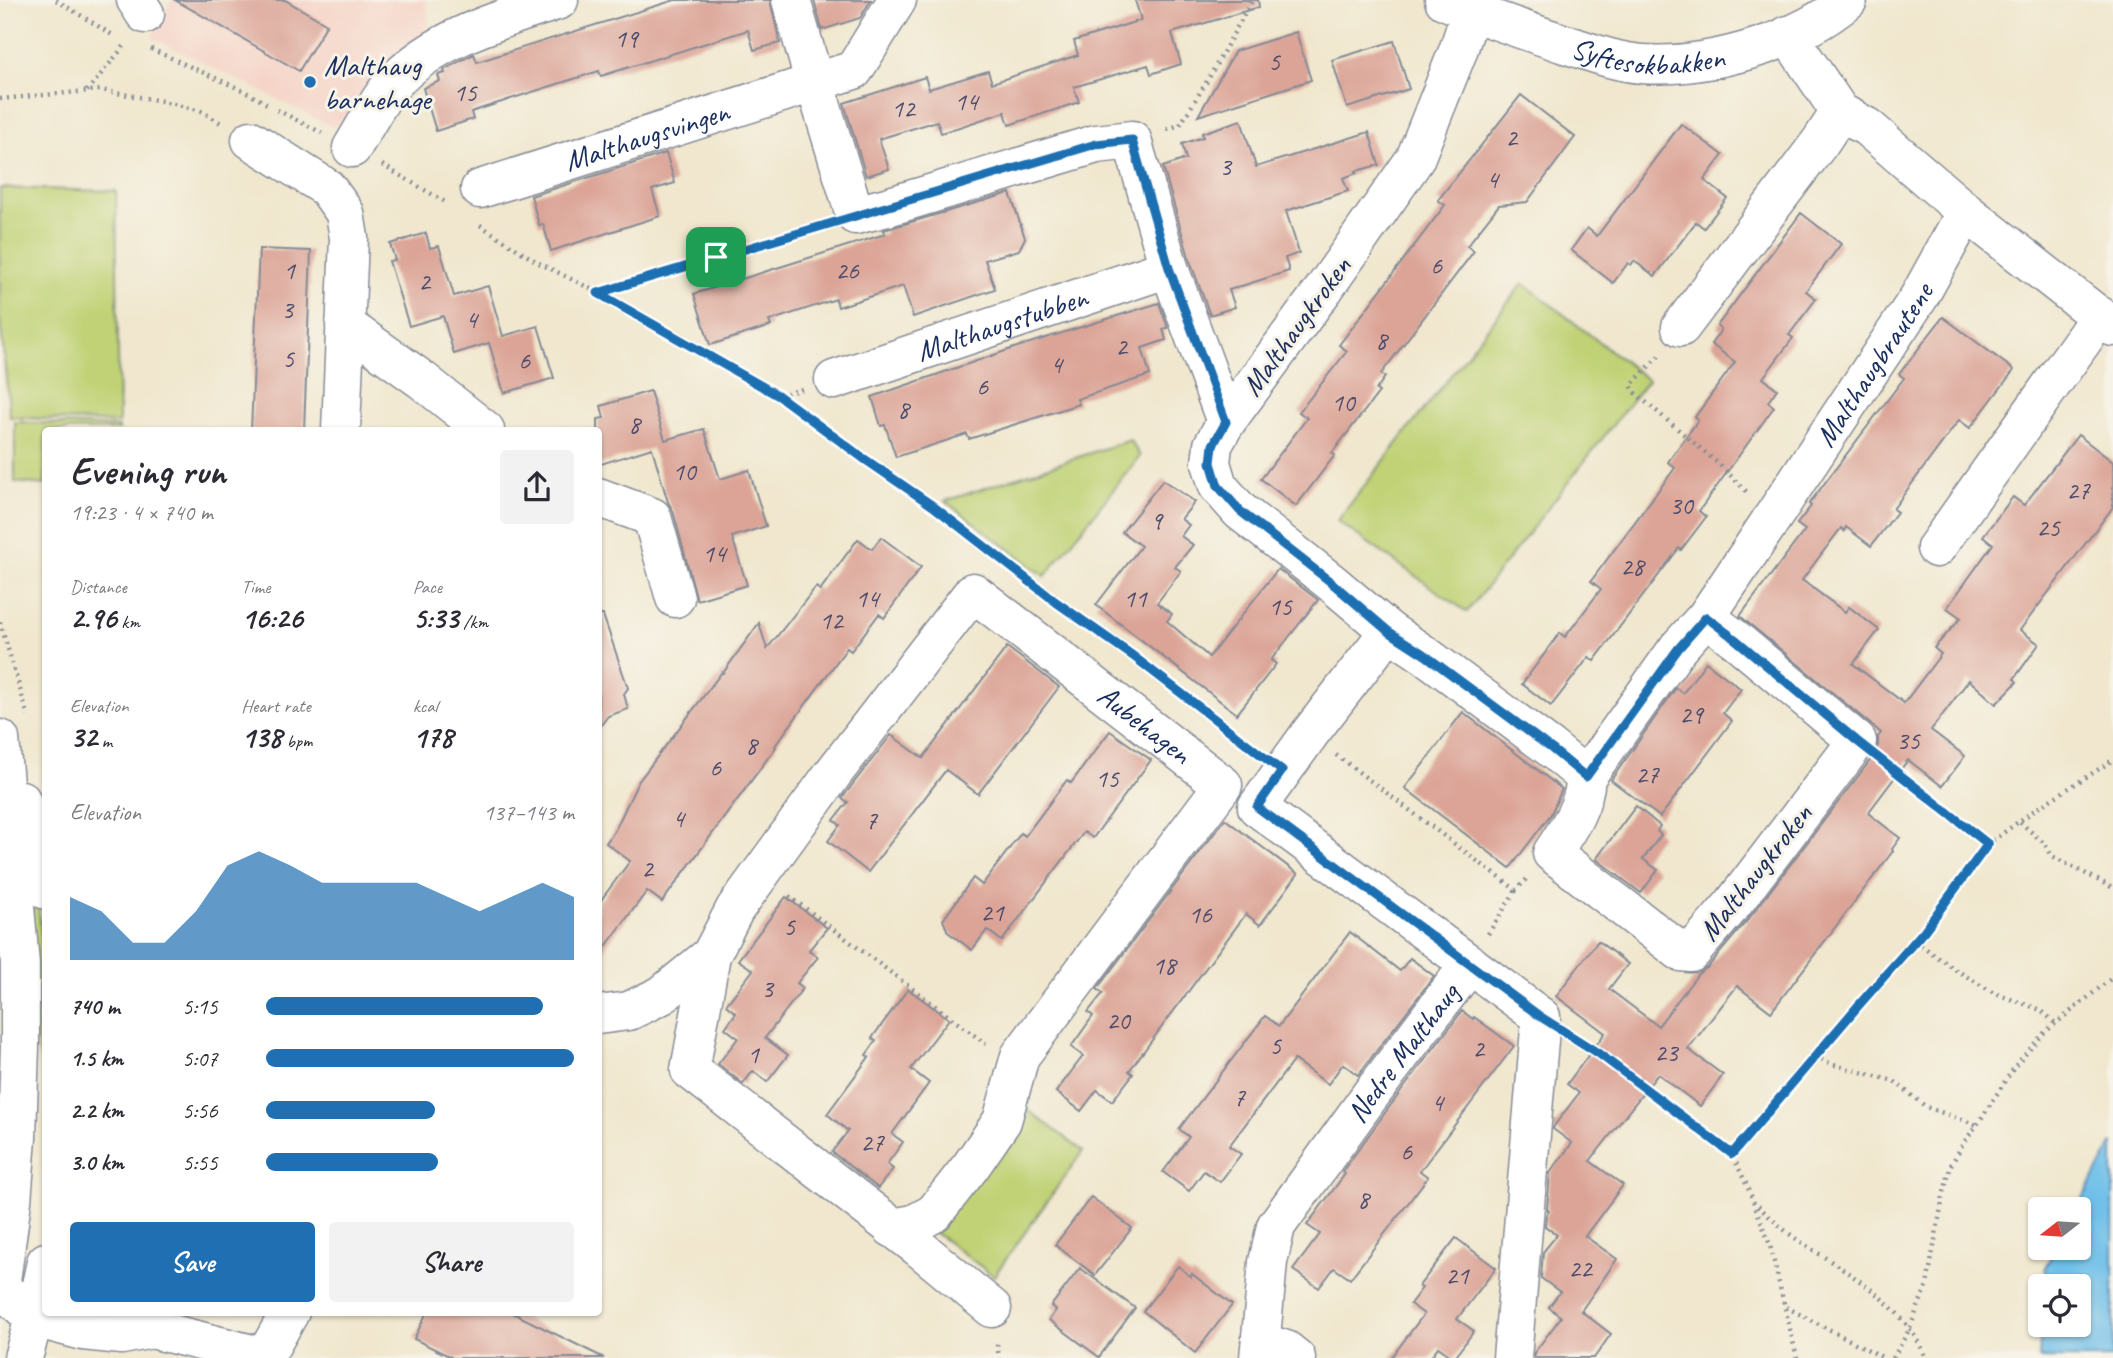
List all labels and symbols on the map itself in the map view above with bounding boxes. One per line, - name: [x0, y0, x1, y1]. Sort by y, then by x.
- house number: 19: [614, 22, 640, 55]
- street label: Syftesokbakken: [1567, 28, 1729, 84]
- house number: 5: [1268, 45, 1281, 78]
- place label: Malthaug barnehage: [324, 46, 433, 118]
- marker: Malthaug barnehage: [302, 74, 318, 90]
- house number: 15: [453, 76, 478, 109]
- house number: 14: [954, 85, 980, 118]
- street label: Malthaugsvingen: [560, 92, 735, 180]
- house number: 12: [891, 92, 917, 125]
- house number: 2: [1505, 121, 1519, 154]
- house number: 3: [1219, 150, 1233, 183]
- house number: 4: [1486, 163, 1500, 196]
- pin: [686, 227, 746, 287]
- street label: Malthaugkroken: [1233, 248, 1360, 403]
- house number: 6: [1430, 249, 1443, 282]
- house number: 1: [283, 254, 296, 287]
- house number: 26: [835, 254, 860, 287]
- house number: 2: [418, 265, 432, 298]
- street label: Malthaugbrautene: [1806, 275, 1943, 454]
- street label: Malthaugstubben: [912, 277, 1093, 370]
- house number: 3: [281, 293, 295, 326]
- house number: 4: [465, 303, 479, 336]
- house number: 8: [1375, 324, 1389, 357]
- house number: 2: [1115, 330, 1129, 363]
- house number: 5: [282, 342, 295, 375]
- house number: 6: [518, 344, 531, 377]
- house number: 4: [1050, 348, 1064, 381]
- house number: 6: [976, 370, 989, 403]
- house number: 10: [1331, 386, 1357, 419]
- house number: 8: [897, 393, 911, 426]
- house number: 8: [628, 408, 642, 441]
- house number: 10: [672, 455, 698, 488]
- house number: 27: [2066, 474, 2091, 507]
- house number: 30: [1669, 489, 1695, 522]
- house number: 9: [1150, 504, 1164, 537]
- house number: 25: [2036, 511, 2061, 544]
- house number: 14: [702, 537, 728, 570]
- house number: 28: [1620, 550, 1646, 583]
- house number: 14: [855, 582, 881, 615]
- house number: 11: [1123, 582, 1148, 615]
- house number: 15: [1268, 590, 1293, 623]
- house number: 12: [819, 604, 845, 637]
- street label: Aubehagen: [1090, 676, 1200, 773]
- house number: 29: [1679, 698, 1705, 731]
- house number: 35: [1896, 724, 1921, 757]
- house number: 8: [745, 729, 759, 762]
- house number: 6: [709, 751, 722, 784]
- house number: 27: [1635, 758, 1660, 791]
- house number: 15: [1095, 762, 1120, 795]
- street label: Malthaugkroken: [1690, 795, 1821, 948]
- house number: 4: [672, 802, 686, 835]
- house number: 7: [865, 804, 878, 837]
- house number: 2: [641, 852, 655, 885]
- house number: 21: [980, 896, 1005, 929]
- house number: 16: [1188, 898, 1213, 931]
- house number: 5: [783, 910, 796, 943]
- house number: 18: [1152, 949, 1178, 982]
- house number: 3: [761, 972, 775, 1005]
- street label: Nedre Malthaug: [1338, 974, 1469, 1130]
- house number: 20: [1106, 1004, 1132, 1037]
- house number: 5: [1269, 1029, 1282, 1062]
- house number: 2: [1472, 1032, 1486, 1065]
- house number: 23: [1654, 1036, 1680, 1069]
- house number: 1: [747, 1038, 760, 1071]
- house number: 7: [1233, 1081, 1246, 1114]
- house number: 4: [1431, 1086, 1445, 1119]
- house number: 27: [860, 1126, 885, 1159]
- house number: 6: [1400, 1135, 1413, 1168]
- house number: 8: [1357, 1183, 1371, 1216]
- north arrow: [2028, 1197, 2091, 1260]
- house number: 22: [1568, 1252, 1594, 1285]
- house number: 21: [1445, 1259, 1470, 1292]

